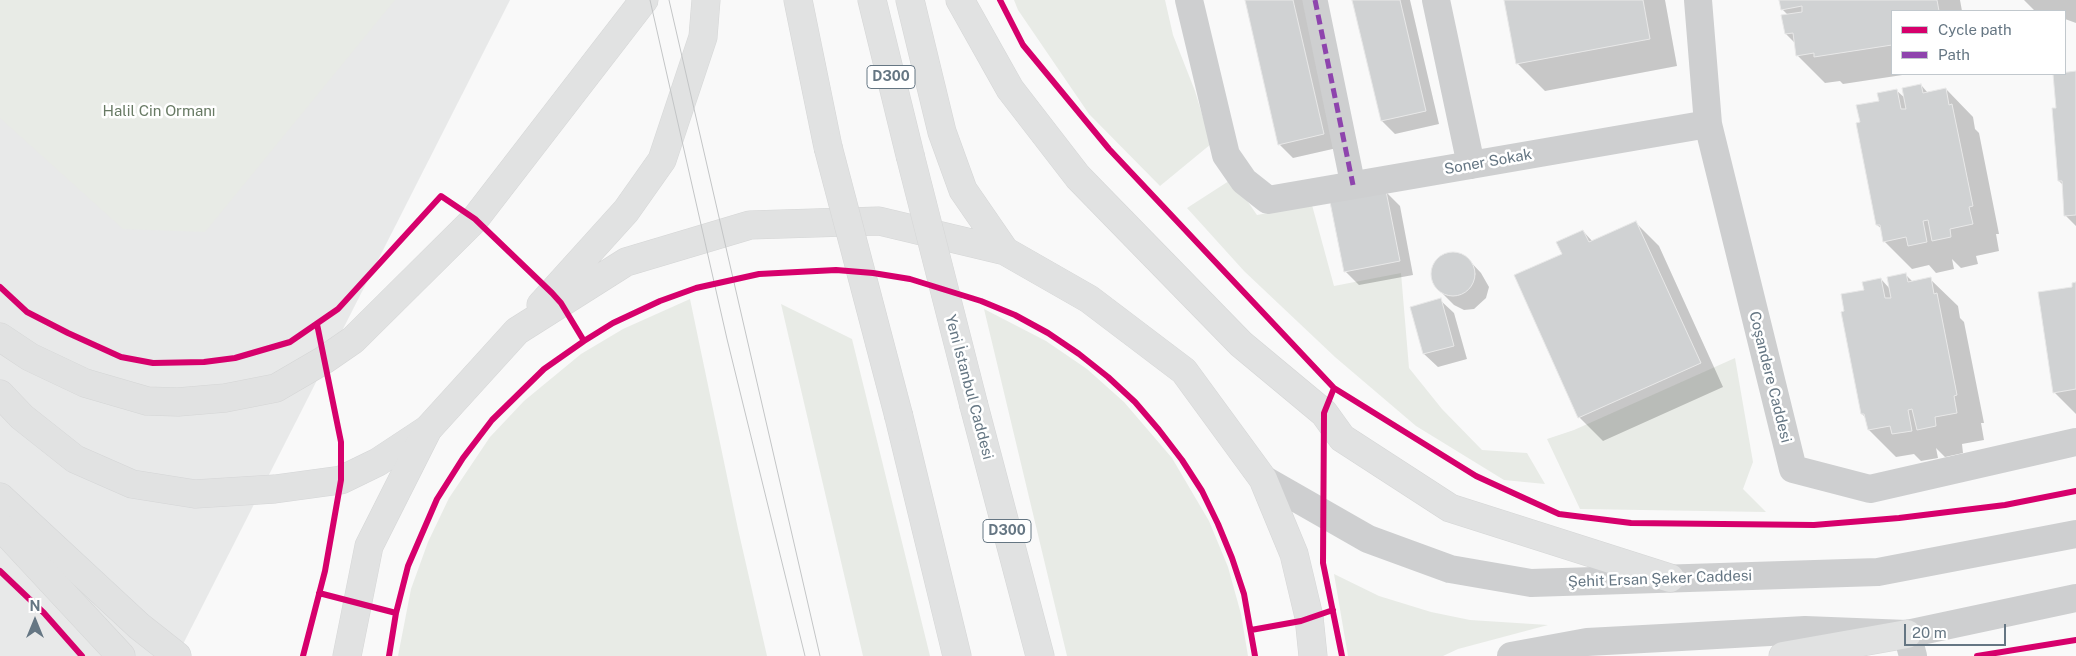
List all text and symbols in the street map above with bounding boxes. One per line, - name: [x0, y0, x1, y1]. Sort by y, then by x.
- legend: [1891, 10, 2066, 75]
- text: Cycle path: [1938, 21, 2012, 38]
- text: Path: [1938, 46, 1970, 63]
- road number: D300: [867, 66, 915, 88]
- park label: Halil Cin Ormanı: [103, 102, 215, 120]
- street label: Soner Sokak: [1443, 145, 1533, 179]
- street label: Coşandere Caddesi: [1745, 309, 1795, 445]
- street label: Yeni İstanbul Caddesi: [941, 313, 997, 461]
- road number: D300: [983, 520, 1031, 542]
- street label: Şehit Ersan Şeker Caddesi: [1568, 567, 1752, 591]
- north arrow: [10, 596, 60, 646]
- text: N: [30, 598, 40, 614]
- scale bar: [1906, 614, 2008, 646]
- text: 20 m: [1912, 624, 1947, 641]

